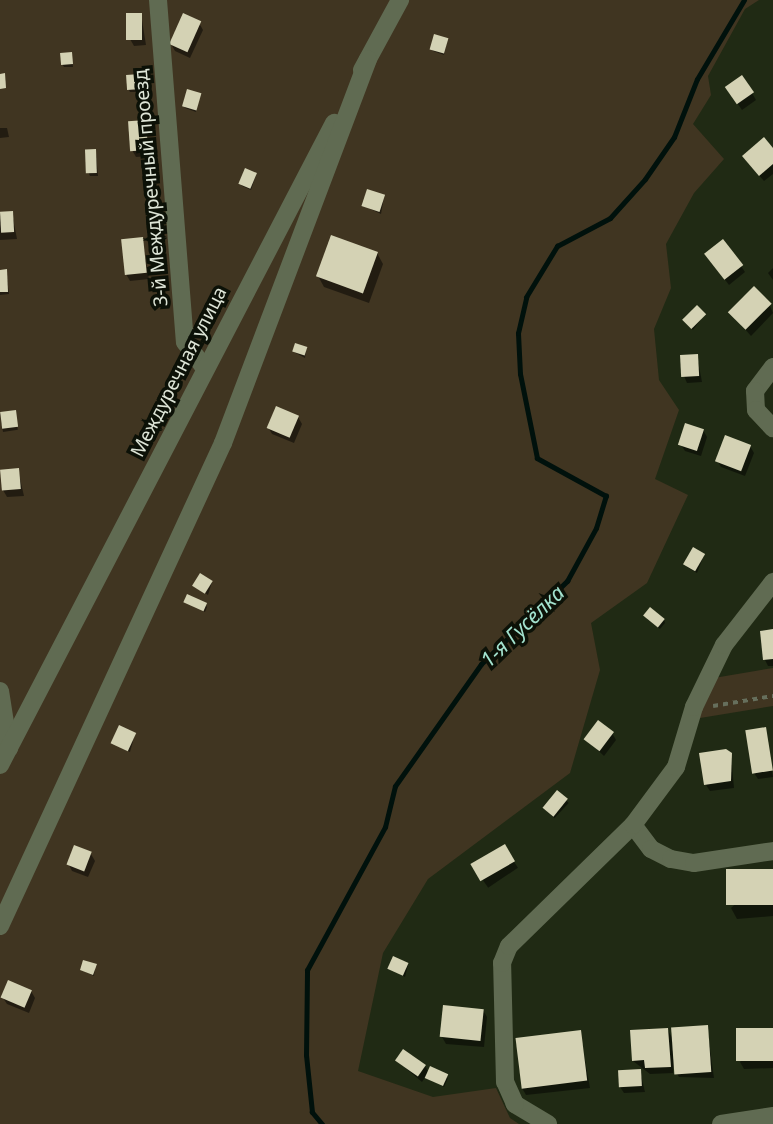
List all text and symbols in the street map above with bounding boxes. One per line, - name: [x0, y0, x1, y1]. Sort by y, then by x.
- street label: 3-й Междуречный проезд: [129, 68, 173, 308]
- street label: Междуречная улица: [126, 283, 232, 461]
- water label: 1-я Гусёлка: [475, 580, 569, 672]

